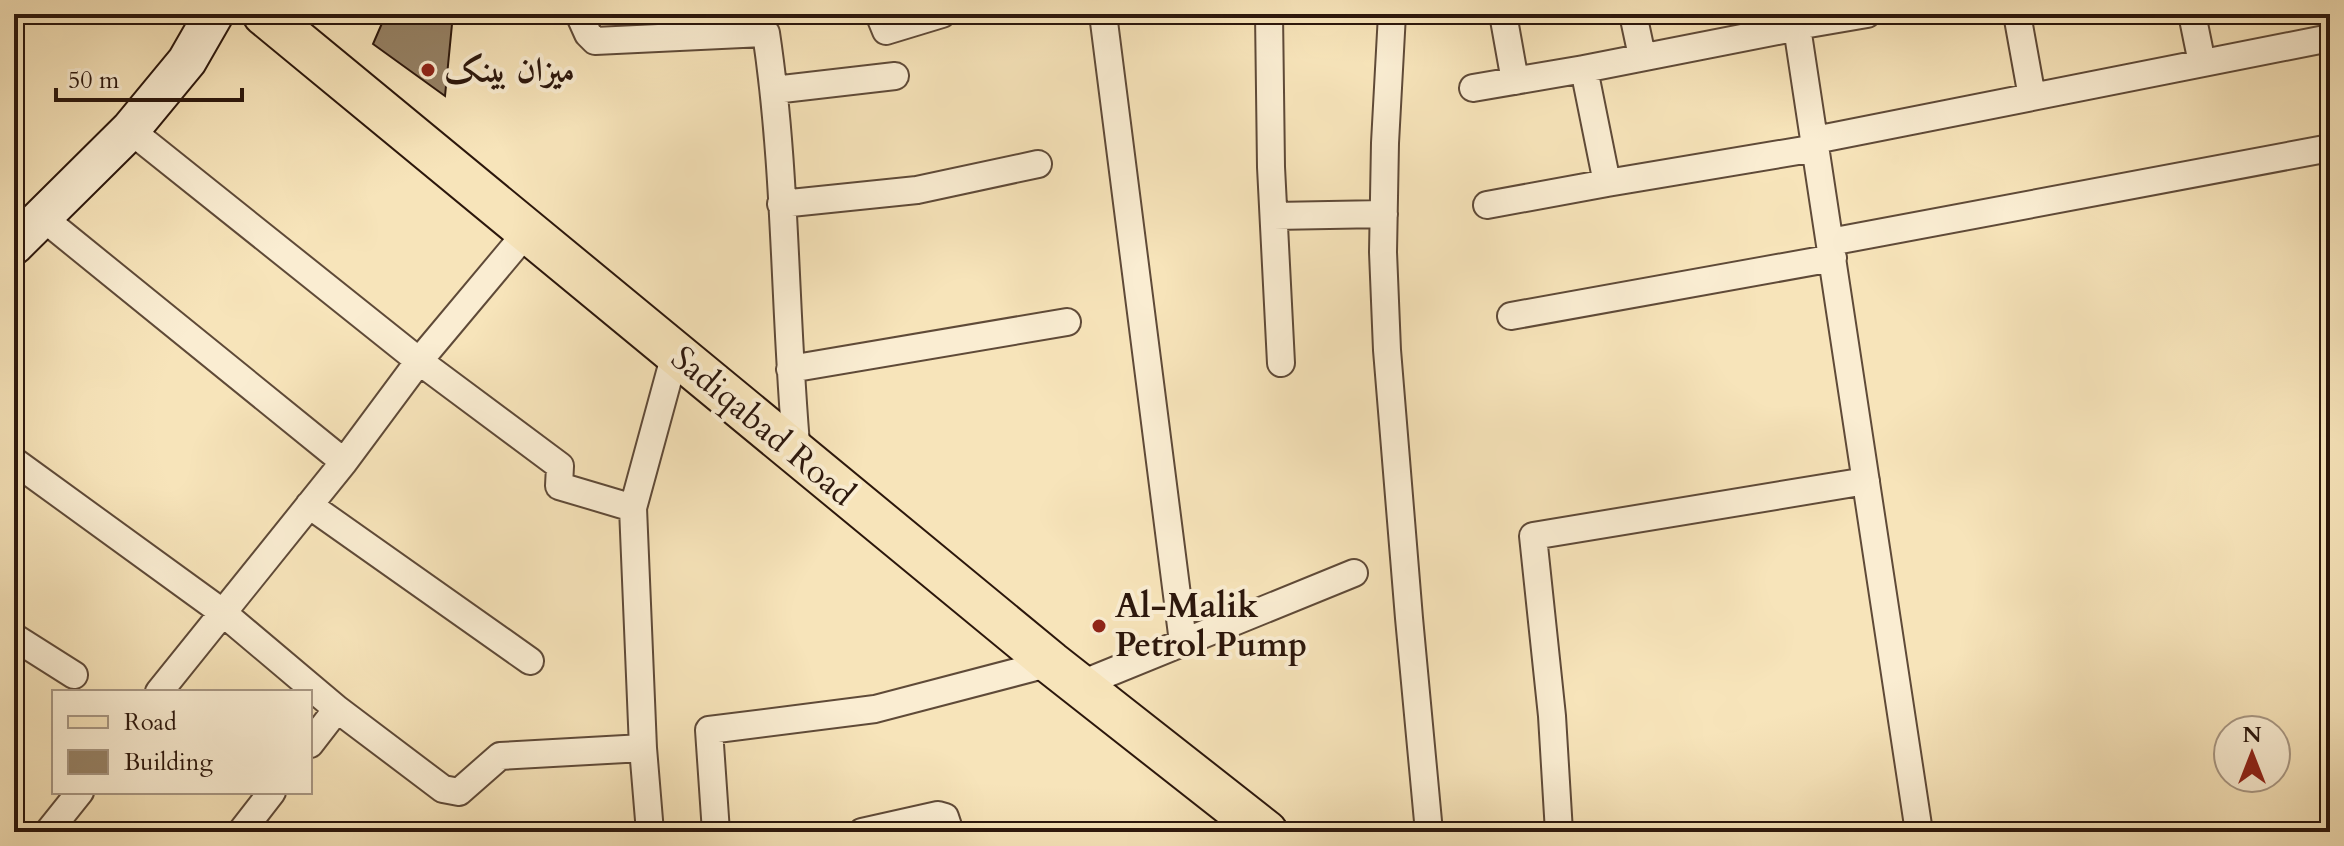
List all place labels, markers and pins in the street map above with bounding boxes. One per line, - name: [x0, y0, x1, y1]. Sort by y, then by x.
- place label: میزان بینک: [444, 47, 575, 93]
- marker: میزان بینک: [419, 61, 437, 79]
- place label: Al-Malik Petrol Pump: [1115, 583, 1307, 668]
- marker: Al-Malik Petrol Pump: [1090, 617, 1108, 635]

